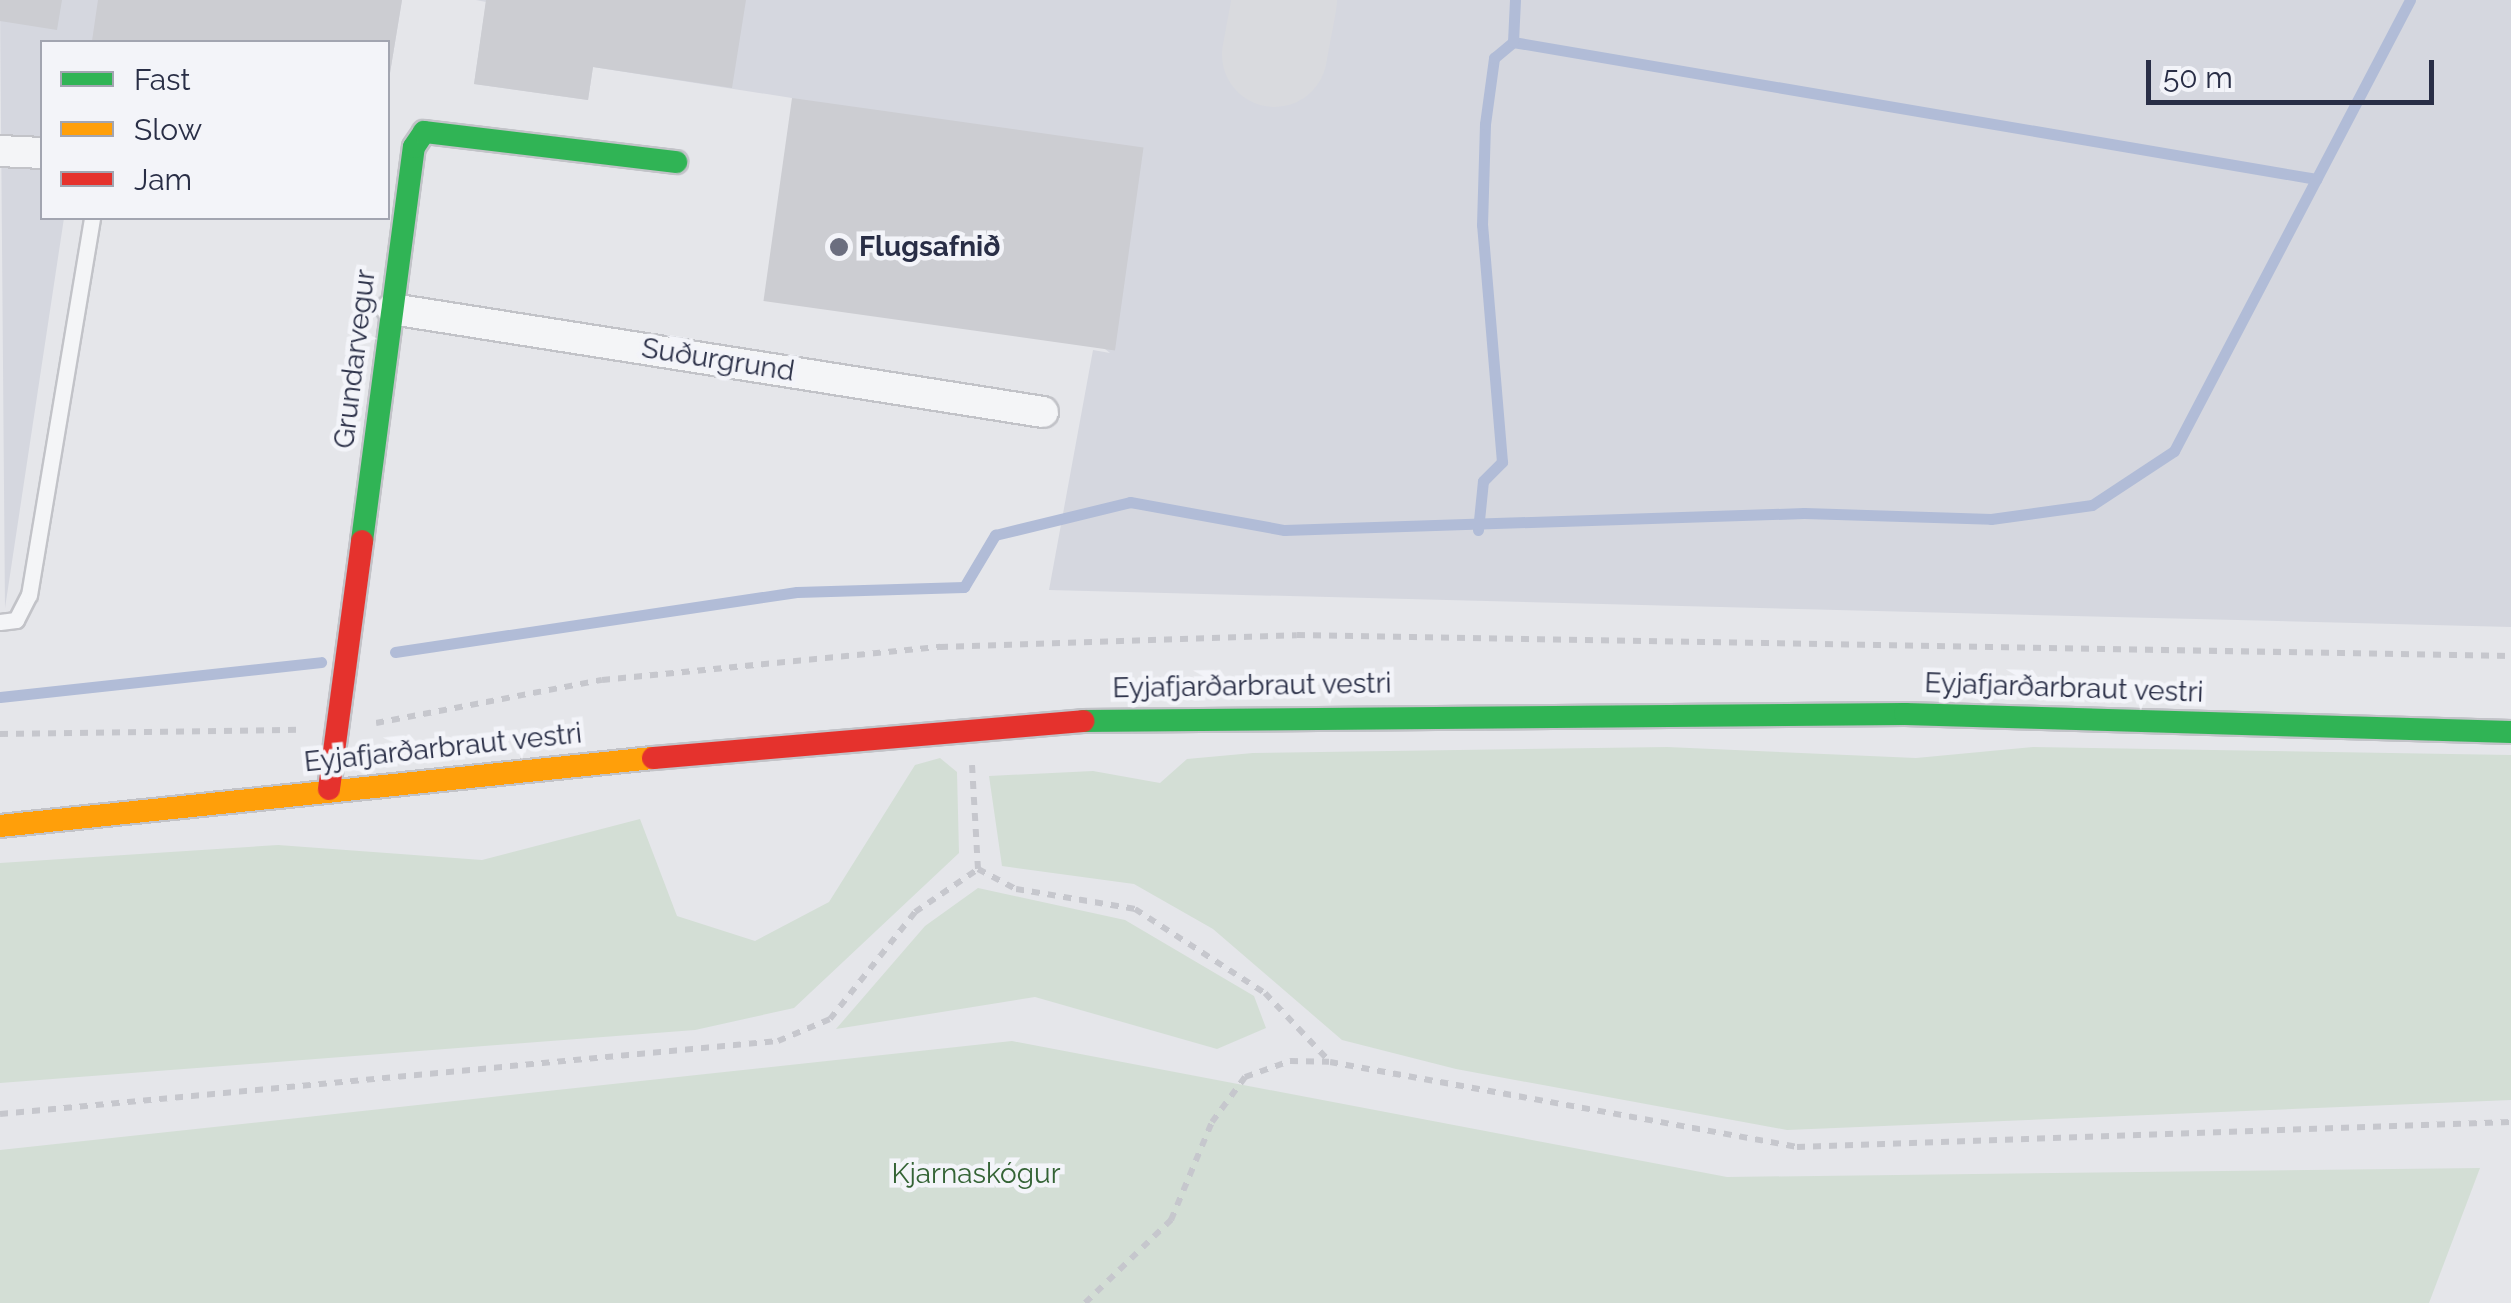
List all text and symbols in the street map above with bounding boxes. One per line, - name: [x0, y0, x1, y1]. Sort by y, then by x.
- legend: [40, 40, 390, 220]
- scale bar: [2151, 40, 2438, 102]
- text: 50 m: [2163, 60, 2233, 95]
- text: Fast: [134, 62, 191, 97]
- text: Slow: [134, 112, 202, 147]
- text: Jam: [134, 162, 192, 197]
- place label: Flugsafnið: [859, 230, 1000, 264]
- marker: Flugsafnið: [828, 236, 850, 258]
- street label: Grundarvegur: [327, 268, 383, 450]
- street label: Suðurgrund: [639, 331, 797, 389]
- street label: Eyjafjarðarbraut vestri: [1924, 666, 2204, 710]
- street label: Eyjafjarðarbraut vestri: [1112, 667, 1392, 705]
- street label: Eyjafjarðarbraut vestri: [302, 717, 584, 779]
- park label: Kjarnaskógur: [891, 1157, 1061, 1191]

